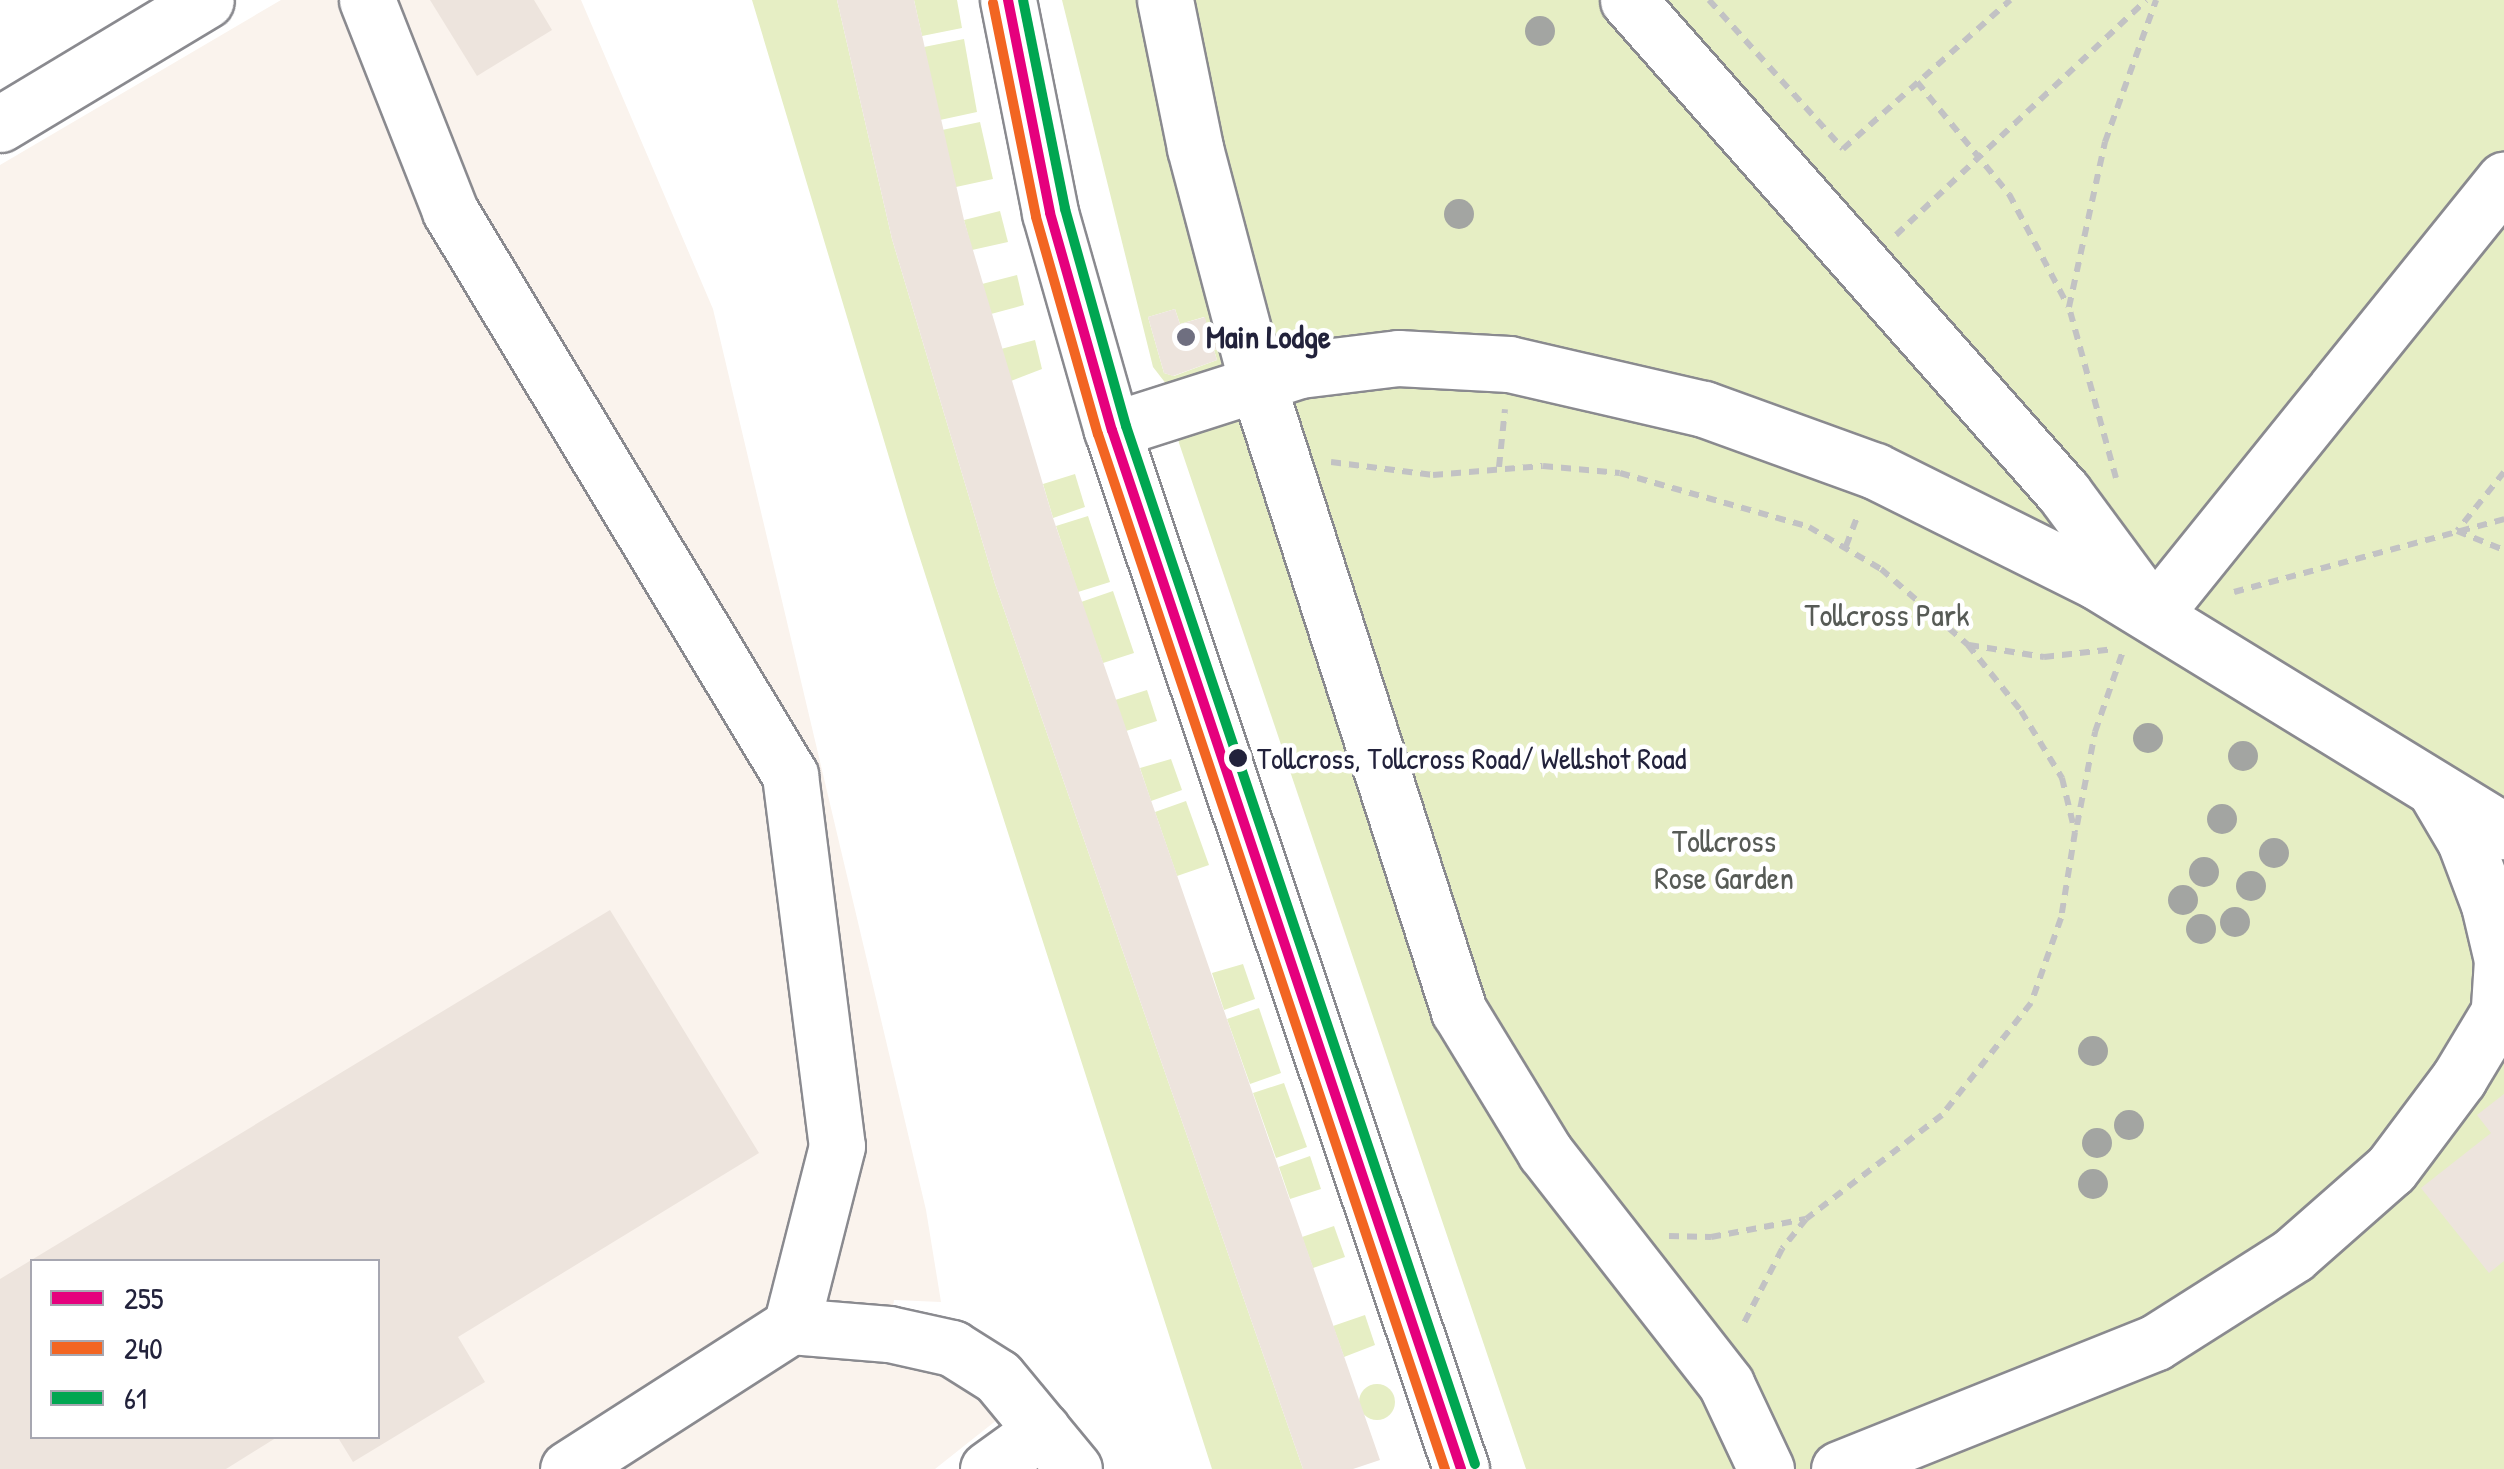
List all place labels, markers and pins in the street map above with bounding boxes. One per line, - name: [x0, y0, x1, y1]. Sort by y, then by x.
- place label: Main Lodge: [1206, 318, 1331, 356]
- marker: Main Lodge: [1175, 326, 1197, 348]
- place label: Tollcross, Tollcross Road/ Wellshot Road: [1257, 740, 1686, 776]
- marker: Tollcross, Tollcross Road/ Wellshot Road: [1228, 748, 1248, 768]

